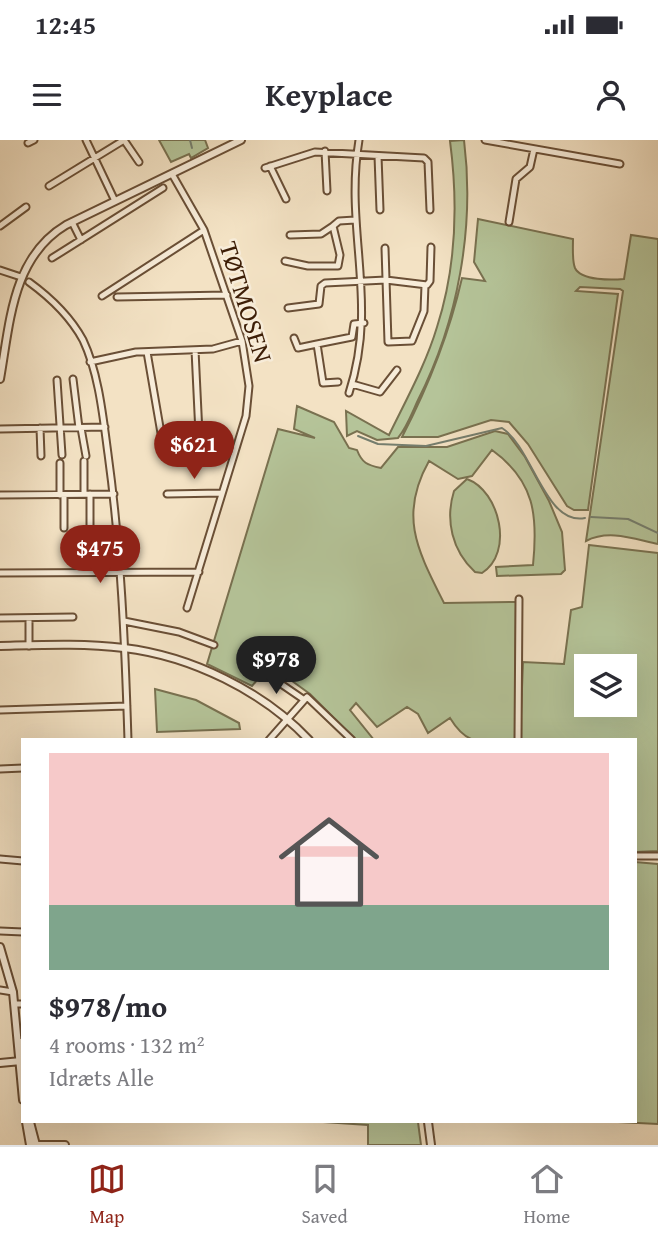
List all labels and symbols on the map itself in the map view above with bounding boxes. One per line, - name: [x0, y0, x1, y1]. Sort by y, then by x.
- street label: TØTMOSEN: [210, 236, 283, 367]
- pin: $621: [153, 422, 235, 481]
- pin: $475: [59, 526, 141, 585]
- pin: $978: [235, 636, 317, 696]

